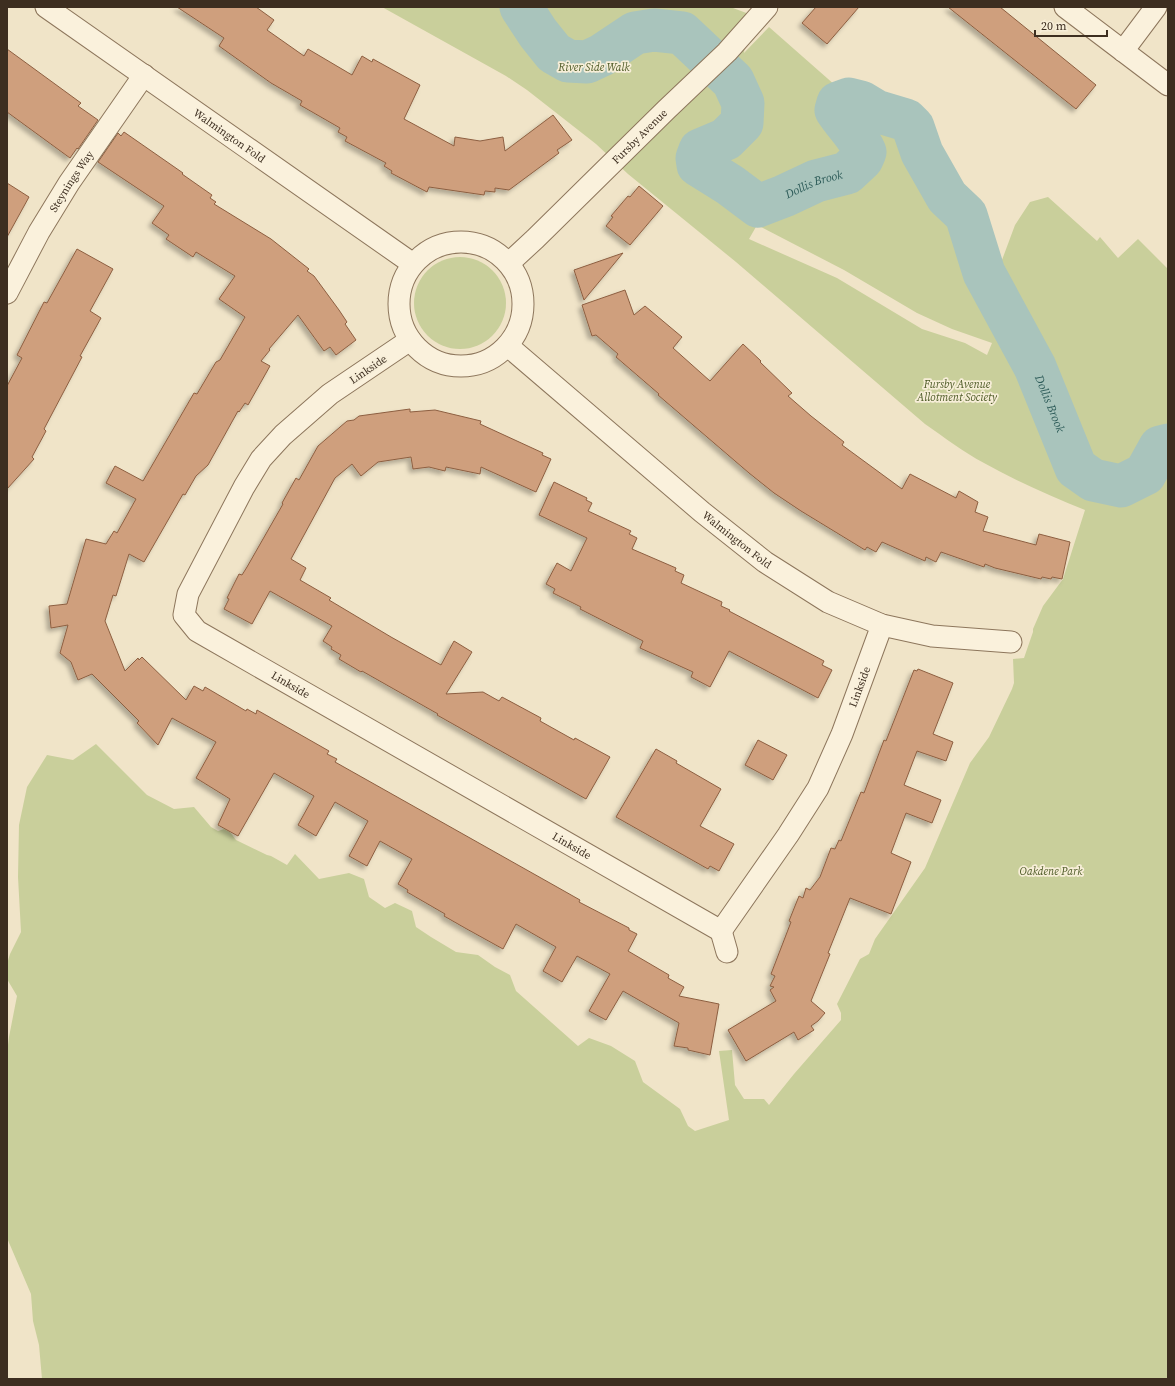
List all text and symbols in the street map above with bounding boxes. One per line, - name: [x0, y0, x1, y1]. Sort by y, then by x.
- scale bar: [1035, 12, 1107, 38]
- text: 20 m: [1041, 18, 1067, 34]
- park label: River Side Walk: [557, 60, 631, 75]
- street label: Fursby Avenue: [609, 105, 671, 167]
- street label: Walmington Fold: [190, 106, 269, 167]
- street label: Steynings Way: [46, 148, 97, 215]
- water label: Dollis Brook: [781, 166, 845, 203]
- street label: Linkside: [347, 351, 390, 387]
- water label: Dollis Brook: [1031, 372, 1069, 435]
- park label: Fursby Avenue Allotment Society: [916, 377, 998, 405]
- street label: Walmington Fold: [699, 508, 775, 573]
- street label: Linkside: [845, 664, 874, 709]
- street label: Linkside: [268, 668, 313, 702]
- street label: Linkside: [550, 829, 594, 863]
- park label: Oakdene Park: [1020, 864, 1083, 879]

